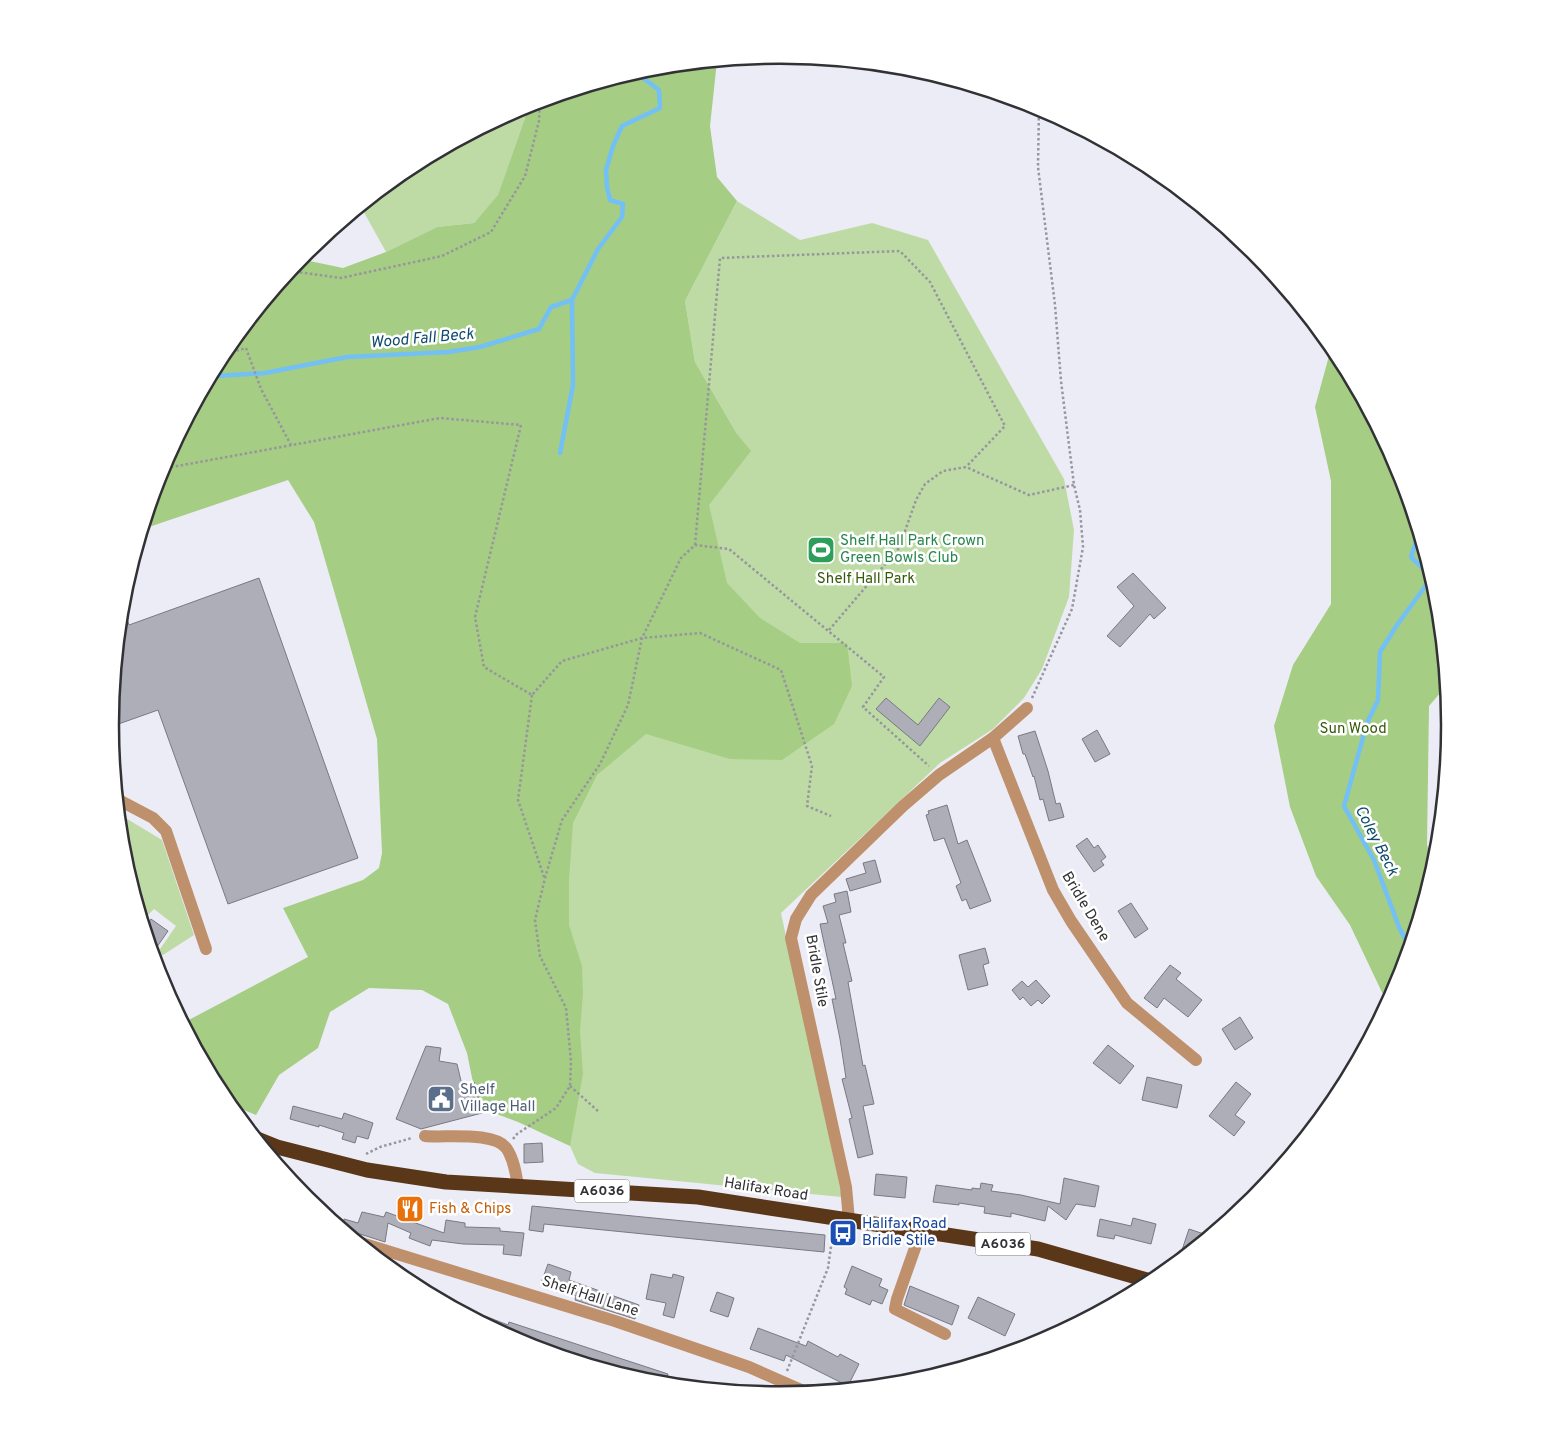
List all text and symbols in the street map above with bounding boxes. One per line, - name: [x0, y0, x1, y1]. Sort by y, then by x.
- water label: Wood Fall Beck: [370, 324, 475, 353]
- place label: Shelf Hall Park Crown Green Bowls Club: [840, 532, 985, 568]
- sports icon: Shelf Hall Park Crown Green Bowls Club: [806, 535, 836, 565]
- park label: Shelf Hall Park: [817, 570, 915, 589]
- park label: Sun Wood: [1319, 720, 1387, 739]
- water label: Coley Beck: [1350, 802, 1403, 880]
- street label: Bridle Dene: [1057, 868, 1113, 946]
- street label: Bridle Stile: [800, 933, 832, 1009]
- place label: Shelf Village Hall: [460, 1081, 535, 1117]
- public building icon: Shelf Village Hall: [426, 1084, 456, 1114]
- street label: Halifax Road: [723, 1174, 809, 1206]
- road number: A6036: [574, 1180, 630, 1202]
- restaurant icon: Fish & Chips: [395, 1194, 425, 1224]
- place label: Fish & Chips: [429, 1200, 511, 1219]
- place label: Halifax Road Bridle Stile: [862, 1215, 947, 1251]
- bus stop icon: Halifax Road Bridle Stile: [828, 1218, 858, 1248]
- road number: A6036: [976, 1232, 1030, 1256]
- street label: Shelf Hall Lane: [539, 1272, 641, 1322]

